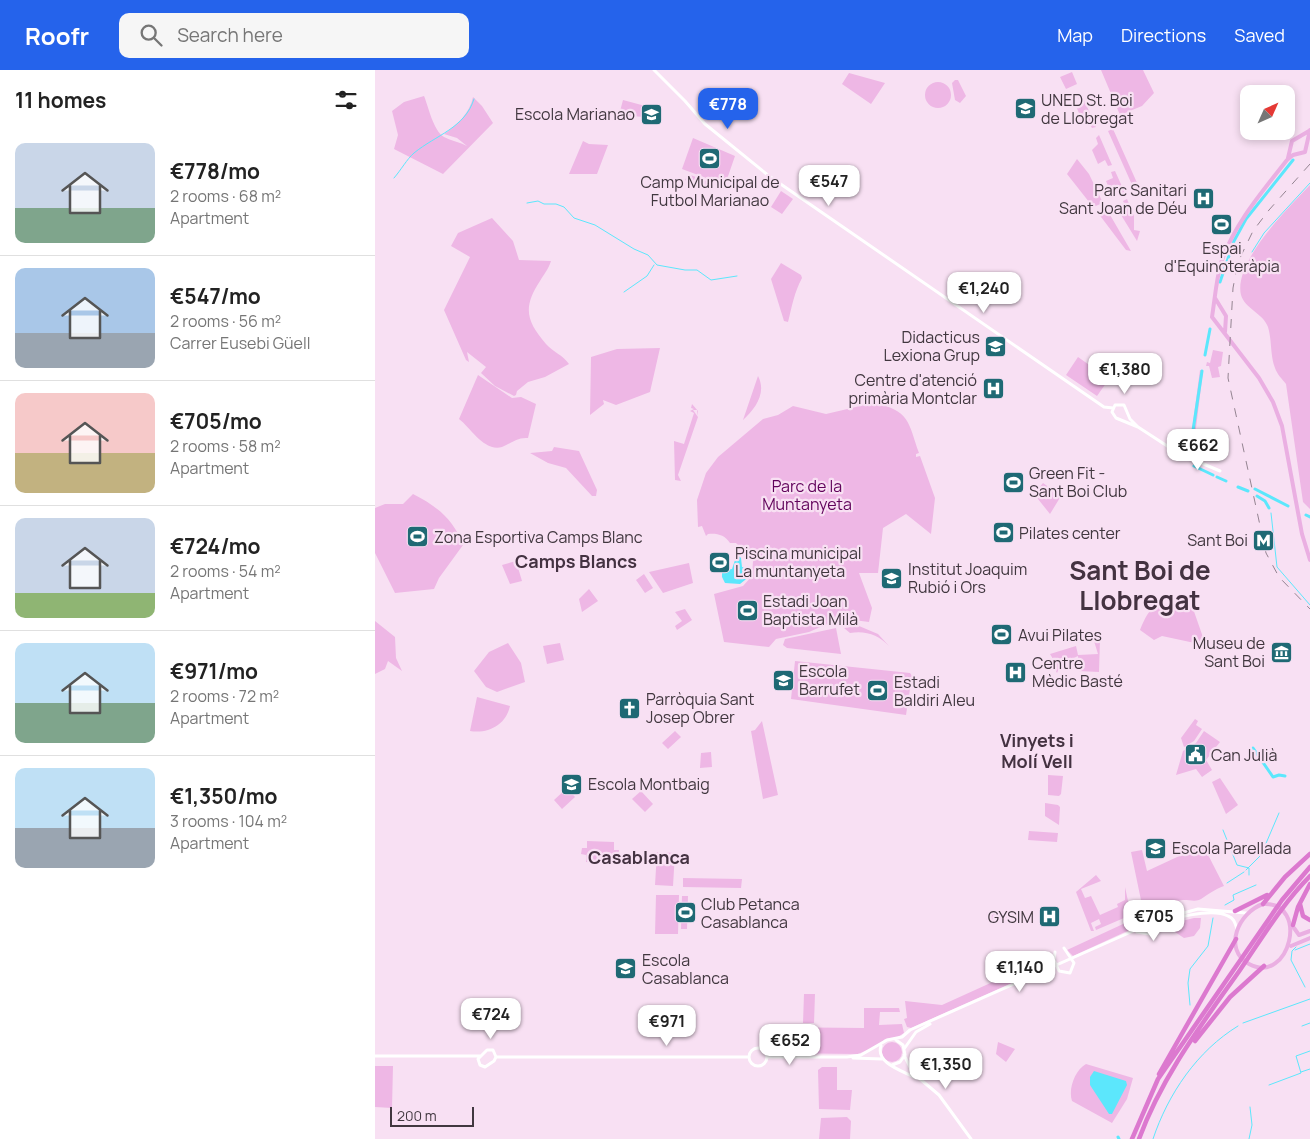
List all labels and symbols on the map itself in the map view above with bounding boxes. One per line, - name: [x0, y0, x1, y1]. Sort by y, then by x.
- north arrow: [1240, 85, 1295, 140]
- pin: €778: [698, 88, 758, 130]
- place label: UNED St. Boi de Llobregat: [1041, 89, 1134, 129]
- school or university icon: UNED St. Boi de Llobregat: [1013, 97, 1037, 121]
- school or university icon: Escola Marianao: [639, 102, 663, 126]
- place label: Escola Marianao: [515, 103, 635, 125]
- sports icon: Camp Municipal de Futbol Marianao: [698, 146, 722, 170]
- pin: €547: [799, 164, 859, 207]
- place label: Camp Municipal de Futbol Marianao: [640, 171, 780, 211]
- place label: Parc Sanitari Sant Joan de Déu: [1059, 179, 1187, 219]
- hospital icon: Parc Sanitari Sant Joan de Déu: [1191, 187, 1215, 211]
- sports icon: Espai d'Equinoteràpia: [1210, 212, 1234, 236]
- place label: Espai d'Equinoteràpia: [1164, 237, 1280, 277]
- pin: €1,240: [943, 272, 1025, 314]
- place label: Didacticus Lexiona Grup: [884, 326, 980, 366]
- school or university icon: Didacticus Lexiona Grup: [984, 334, 1008, 358]
- pin: €1,380: [1084, 352, 1166, 395]
- place label: Centre d'atenció primària Montclar: [848, 369, 977, 409]
- hospital icon: Centre d'atenció primària Montclar: [981, 377, 1005, 401]
- pin: €662: [1168, 428, 1228, 471]
- place label: Green Fit - Sant Boi Club: [1029, 462, 1127, 502]
- sports icon: Green Fit - Sant Boi Club: [1001, 470, 1025, 494]
- park label: Parc de la Muntanyeta: [762, 475, 852, 515]
- sports icon: Pilates center: [991, 521, 1015, 545]
- place label: Pilates center: [1019, 522, 1121, 544]
- sports icon: Zona Esportiva Camps Blanc: [406, 525, 430, 549]
- place label: Zona Esportiva Camps Blanc: [434, 526, 643, 548]
- metro station icon: Sant Boi: [1252, 528, 1276, 552]
- place label: Sant Boi: [1187, 529, 1248, 551]
- place label: Piscina municipal La muntanyeta: [735, 542, 862, 582]
- district label: Camps Blancs: [515, 549, 637, 573]
- sports icon: Piscina municipal La muntanyeta: [707, 550, 731, 574]
- district label: Sant Boi de Llobregat: [1069, 552, 1211, 618]
- place label: Institut Joaquim Rubió i Ors: [908, 558, 1027, 598]
- school or university icon: Institut Joaquim Rubió i Ors: [880, 566, 904, 590]
- place label: Estadi Joan Baptista Milà: [763, 590, 858, 630]
- sports icon: Estadi Joan Baptista Milà: [735, 598, 759, 622]
- sports icon: Avui Pilates: [990, 623, 1014, 647]
- place label: Avui Pilates: [1018, 624, 1102, 646]
- place label: Museu de Sant Boi: [1193, 632, 1265, 672]
- museum icon: Museu de Sant Boi: [1269, 640, 1293, 664]
- place label: Centre Mèdic Basté: [1032, 652, 1123, 692]
- place label: Escola Barrufet: [799, 660, 860, 700]
- hospital icon: Centre Mèdic Basté: [1004, 660, 1028, 684]
- school or university icon: Escola Barrufet: [771, 668, 795, 692]
- place label: Estadi Baldiri Aleu: [894, 671, 975, 711]
- sports icon: Estadi Baldiri Aleu: [866, 679, 890, 703]
- place label: Parròquia Sant Josep Obrer: [646, 688, 755, 728]
- church icon: Parròquia Sant Josep Obrer: [618, 696, 642, 720]
- district label: Vinyets i Molí Vell: [1000, 728, 1074, 773]
- public building icon: Can Julià: [1183, 743, 1207, 767]
- place label: Can Julià: [1211, 744, 1277, 766]
- school or university icon: Escola Montbaig: [560, 772, 584, 796]
- place label: Escola Montbaig: [588, 773, 710, 795]
- school or university icon: Escola Parellada: [1144, 836, 1168, 860]
- place label: Escola Parellada: [1172, 837, 1291, 859]
- district label: Casablanca: [588, 845, 690, 869]
- place label: Club Petanca Casablanca: [701, 893, 800, 933]
- pin: €705: [1124, 900, 1184, 942]
- sports icon: Club Petanca Casablanca: [673, 901, 697, 925]
- hospital icon: GYSIM: [1038, 905, 1062, 929]
- place label: GYSIM: [988, 906, 1034, 928]
- place label: Escola Casablanca: [642, 949, 729, 989]
- pin: €1,140: [979, 950, 1061, 993]
- school or university icon: Escola Casablanca: [614, 957, 638, 981]
- pin: €724: [461, 998, 521, 1040]
- pin: €971: [637, 1004, 697, 1047]
- pin: €652: [760, 1024, 820, 1066]
- pin: €1,350: [905, 1048, 987, 1090]
- scale bar: [390, 1104, 474, 1127]

